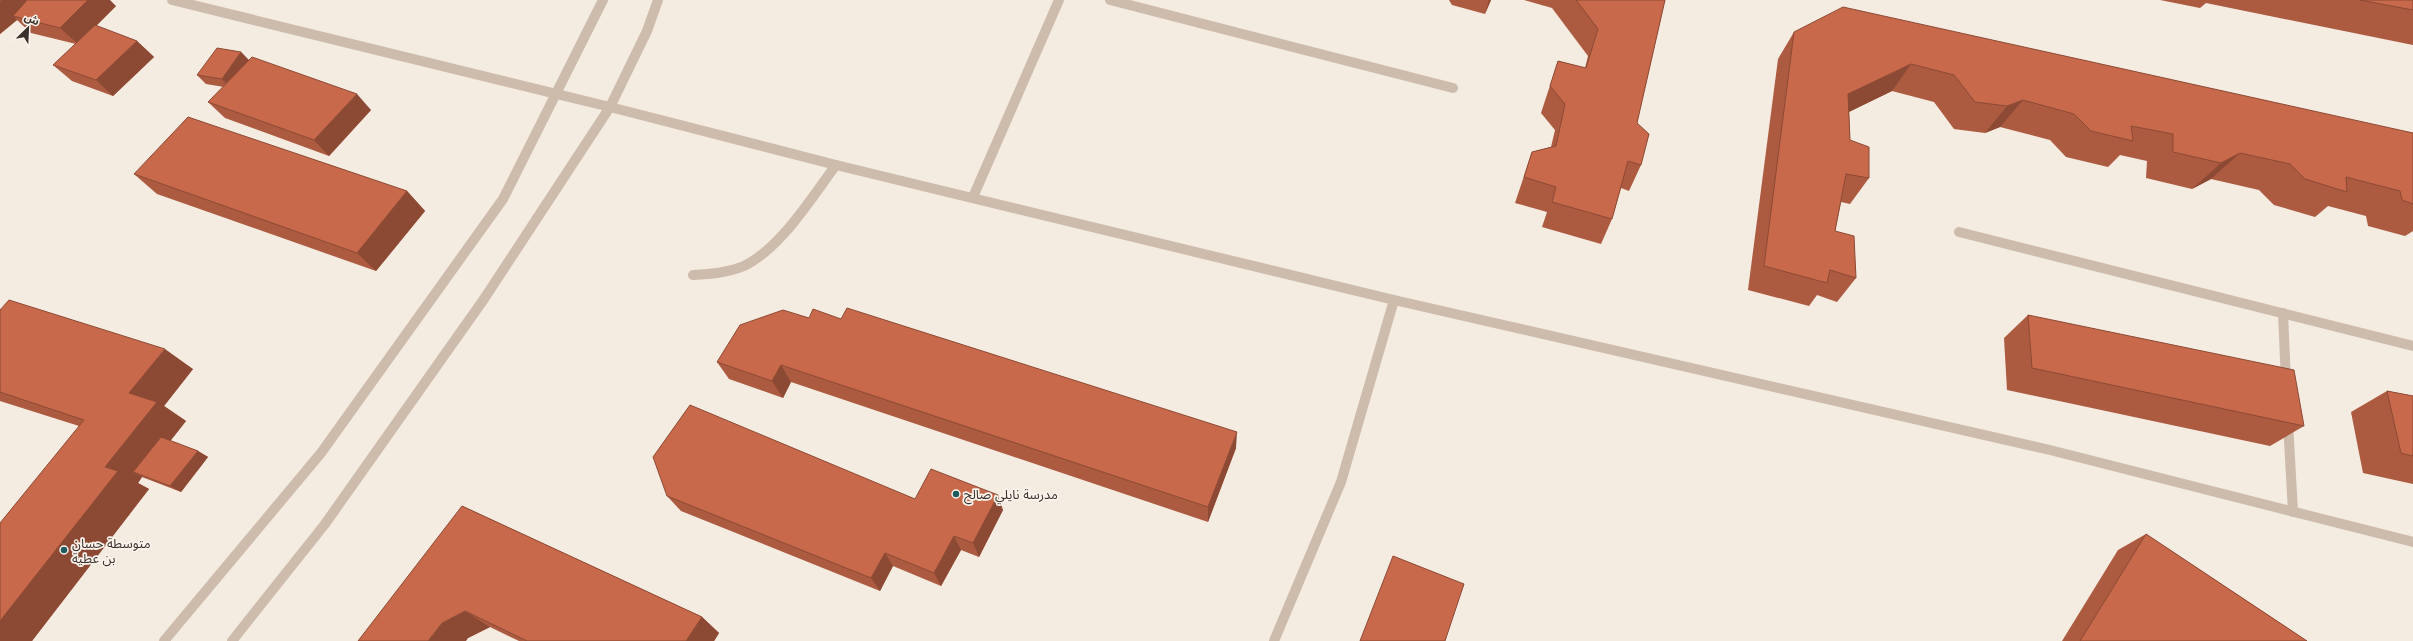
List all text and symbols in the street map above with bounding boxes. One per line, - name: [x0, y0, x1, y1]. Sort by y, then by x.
- north arrow: [8, 8, 48, 48]
- text: ش: [22, 10, 41, 28]
- place label: مدرسة نايلي صالح: [964, 487, 1058, 505]
- marker: مدرسة نايلي صالح: [951, 489, 961, 499]
- place label: متوسطة حسان بن عطية: [72, 536, 151, 567]
- marker: متوسطة حسان بن عطية: [59, 545, 69, 555]

